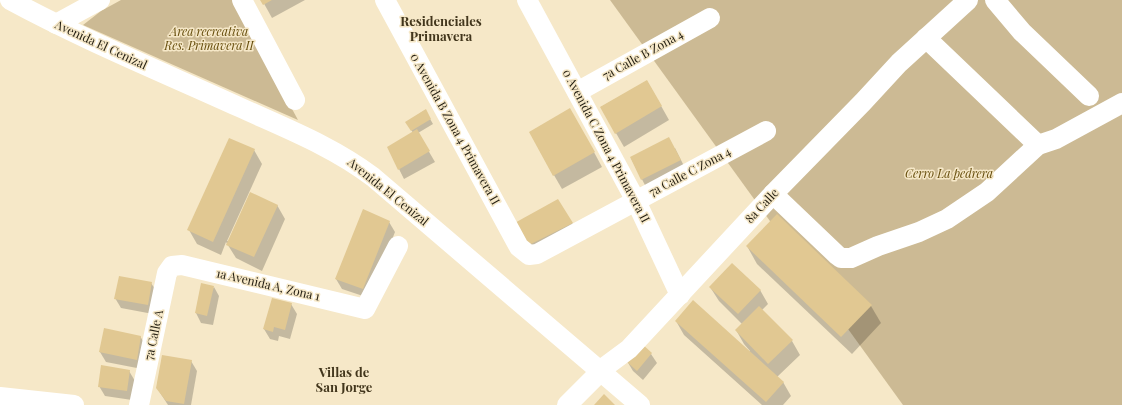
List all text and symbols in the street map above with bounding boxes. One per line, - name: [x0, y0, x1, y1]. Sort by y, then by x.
- district label: Residenciales Primavera: [400, 12, 482, 44]
- street label: Avenida El Cenizal: [52, 15, 151, 73]
- park label: Area recreativa Res. Primavera II: [163, 23, 255, 53]
- street label: 7a Calle B Zona 4: [599, 25, 686, 83]
- street label: 0 Avenida B Zona 4 Primavera II: [407, 50, 504, 207]
- street label: 0 Avenida C Zona 4 Primavera II: [560, 66, 654, 225]
- street label: 7a Calle C Zona 4: [646, 143, 733, 199]
- street label: Avenida El Cenizal: [344, 153, 433, 229]
- park label: Cerro La pedrera: [905, 165, 993, 181]
- street label: 8a Calle: [741, 184, 781, 226]
- street label: 1a Avenida A, Zona 1: [215, 264, 322, 304]
- street label: 7a Calle A: [140, 308, 166, 361]
- district label: Villas de San Jorge: [316, 363, 373, 395]

